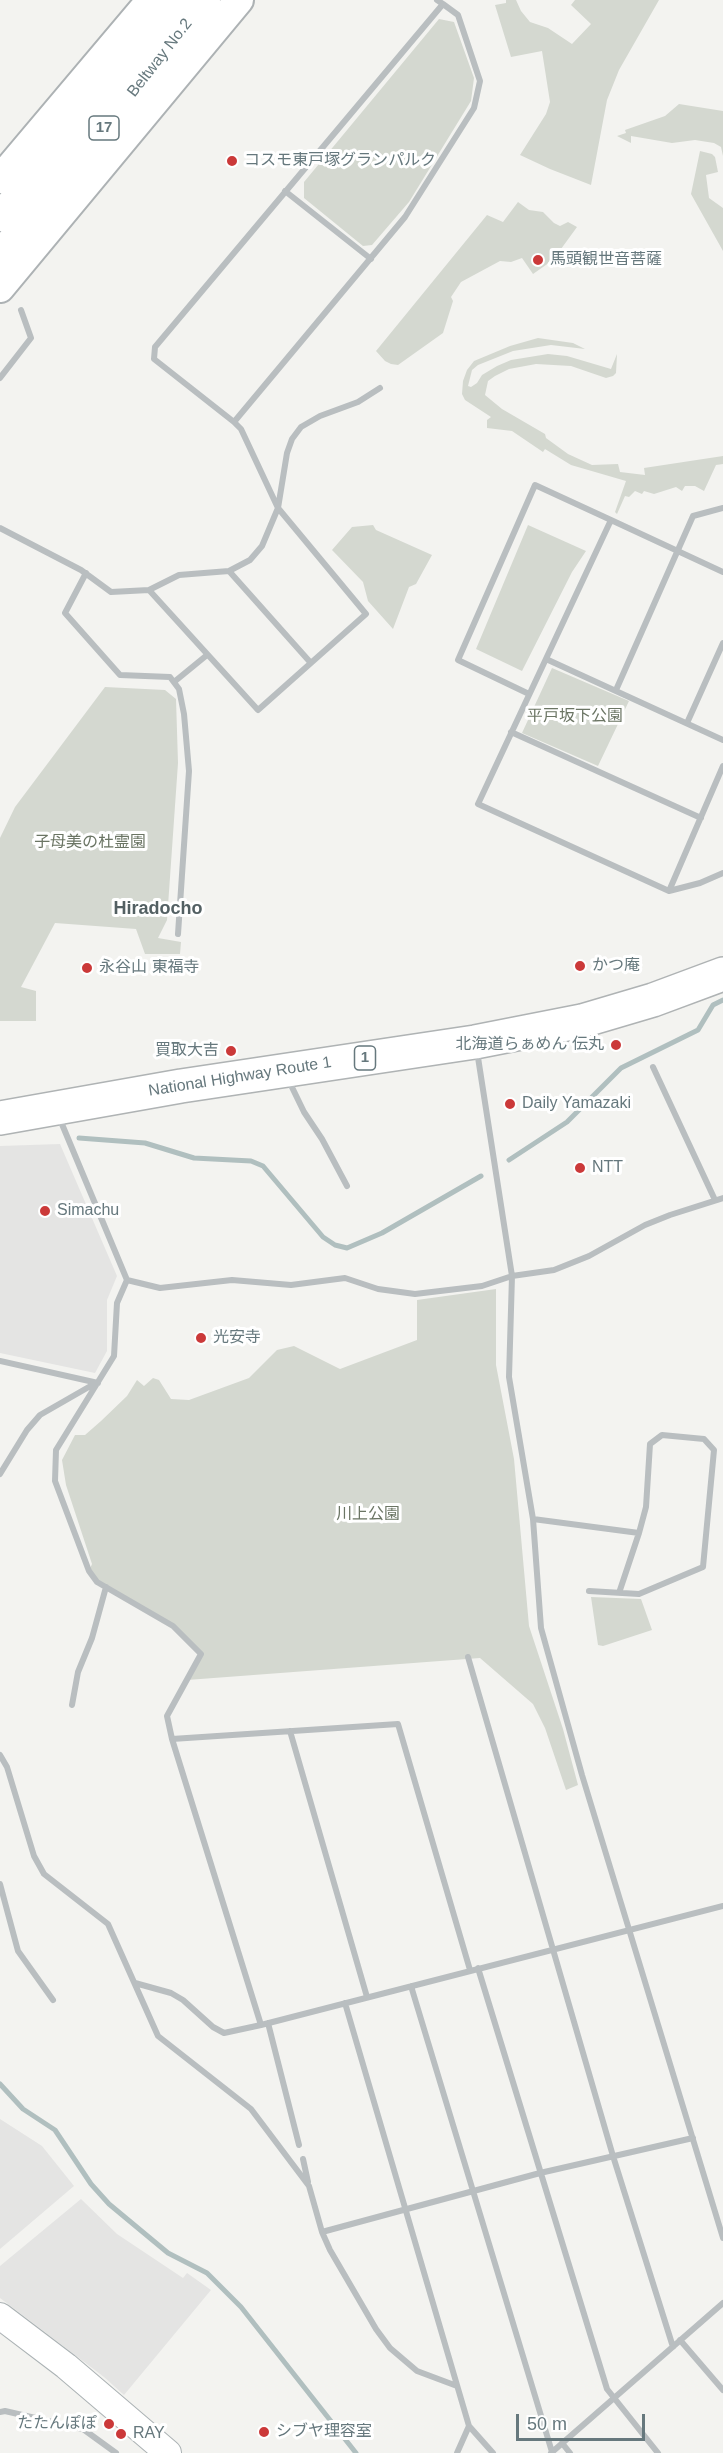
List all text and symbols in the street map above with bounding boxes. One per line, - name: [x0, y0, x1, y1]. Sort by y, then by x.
- street label: Beltway No.2: [123, 15, 197, 101]
- road number: 17: [89, 116, 119, 140]
- place label: コスモ東戸塚グランパルク: [244, 151, 436, 171]
- marker: コスモ東戸塚グランパルク: [225, 154, 239, 168]
- place label: 馬頭観世音菩薩: [550, 250, 662, 270]
- marker: 馬頭観世音菩薩: [531, 253, 545, 267]
- park label: 平戸坂下公園: [527, 707, 623, 727]
- park label: 子母美の杜霊園: [34, 833, 146, 853]
- district label: Hiradocho: [113, 898, 203, 920]
- place label: かつ庵: [592, 956, 640, 976]
- place label: 永谷山 東福寺: [99, 958, 199, 978]
- marker: かつ庵: [573, 959, 587, 973]
- marker: 永谷山 東福寺: [80, 961, 94, 975]
- place label: 北海道らぁめん 伝丸: [456, 1035, 604, 1055]
- marker: 北海道らぁめん 伝丸: [609, 1038, 623, 1052]
- place label: 買取大吉: [155, 1041, 219, 1061]
- marker: 買取大吉: [224, 1044, 238, 1058]
- road number: 1: [354, 1046, 376, 1070]
- street label: National Highway Route 1: [147, 1053, 333, 1101]
- place label: Daily Yamazaki: [522, 1094, 631, 1114]
- marker: Daily Yamazaki: [503, 1097, 517, 1111]
- place label: NTT: [592, 1158, 623, 1178]
- marker: NTT: [573, 1161, 587, 1175]
- place label: Simachu: [57, 1201, 119, 1221]
- marker: Simachu: [38, 1204, 52, 1218]
- place label: 光安寺: [213, 1328, 261, 1348]
- marker: 光安寺: [194, 1331, 208, 1345]
- park label: 川上公園: [336, 1505, 400, 1525]
- scale bar: [519, 2402, 648, 2440]
- place label: たたんぽぽ: [17, 2414, 97, 2434]
- text: 50 m: [527, 2414, 567, 2434]
- marker: たたんぽぽ: [102, 2417, 116, 2431]
- place label: シブヤ理容室: [276, 2422, 372, 2442]
- place label: RAY: [133, 2424, 165, 2444]
- marker: シブヤ理容室: [257, 2425, 271, 2439]
- marker: RAY: [114, 2427, 128, 2441]

